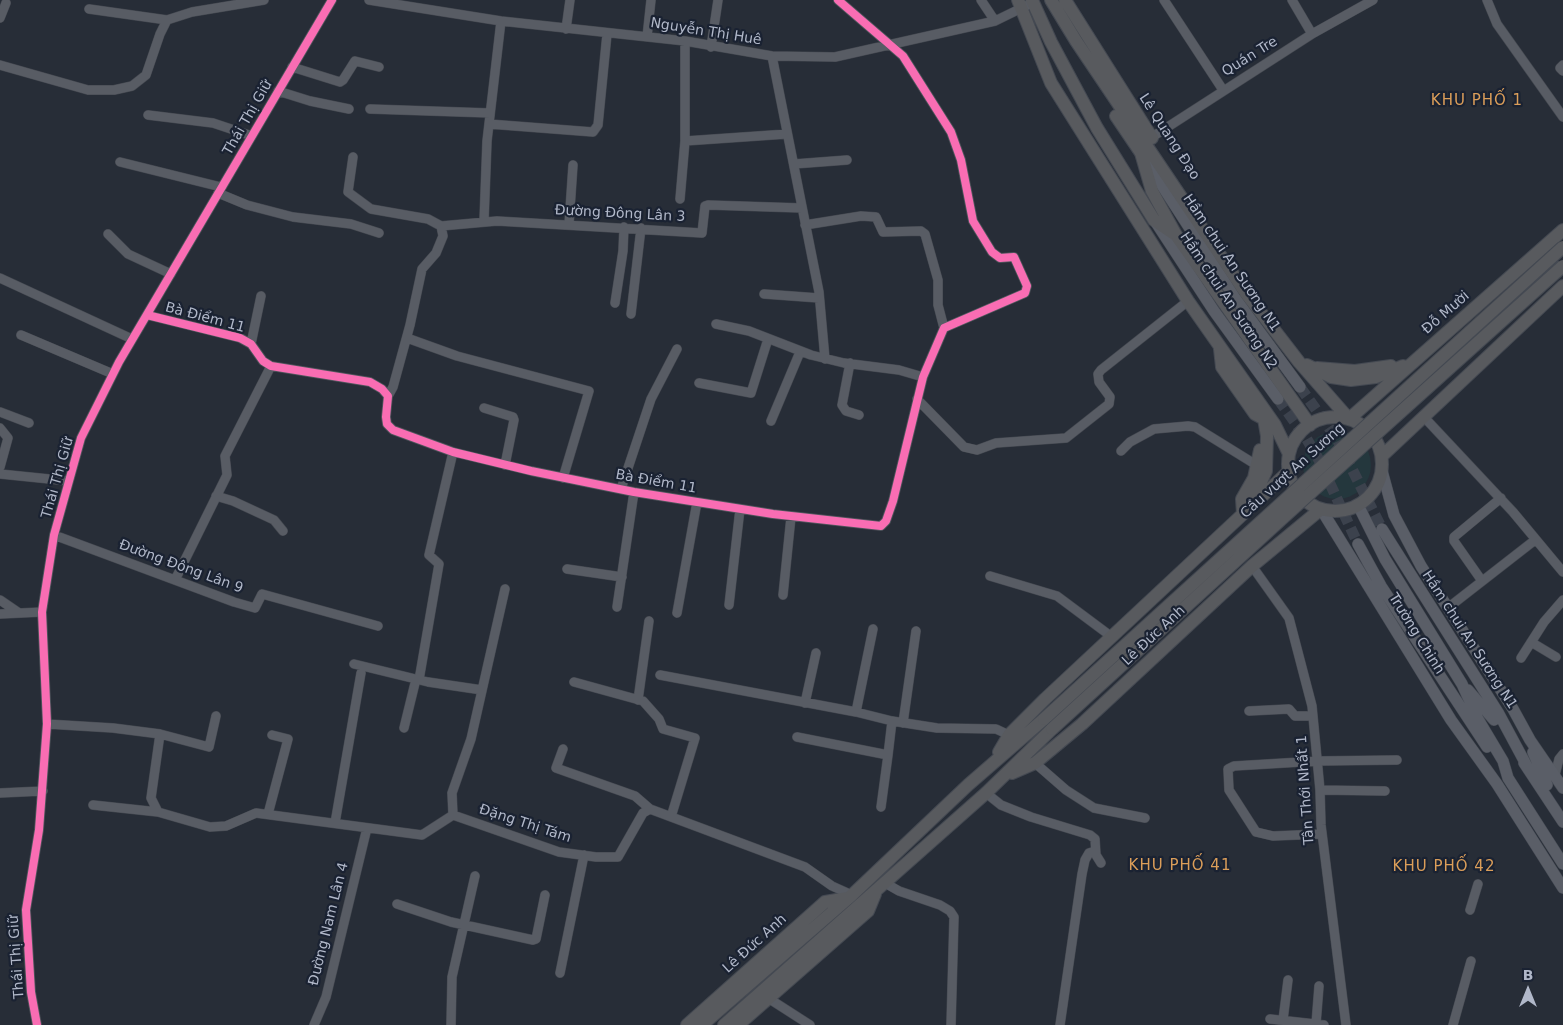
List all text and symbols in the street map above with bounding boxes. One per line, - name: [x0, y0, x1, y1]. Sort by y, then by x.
- street label: Nguyễn Thị Huê: [649, 15, 763, 49]
- street label: Quán Tre: [1219, 33, 1281, 81]
- street label: Thái Thị Giữ: [220, 78, 276, 158]
- street label: Lê Quang Đạo: [1135, 91, 1203, 183]
- district label: KHU PHỐ 1: [1430, 92, 1524, 110]
- street label: Hầm chui An Sương N1: [1179, 191, 1283, 335]
- street label: Đường Đông Lân 3: [554, 202, 686, 226]
- street label: Hầm chui An Sương N2: [1176, 229, 1280, 373]
- street label: Đỗ Mười: [1419, 288, 1473, 338]
- street label: Bà Điểm 11: [163, 299, 247, 337]
- street label: Cầu vượt An Sương: [1237, 420, 1349, 522]
- street label: Thái Thị Giữ: [38, 435, 78, 521]
- street label: Bà Điểm 11: [614, 467, 698, 497]
- street label: Đường Đông Lân 9: [117, 537, 245, 597]
- street label: Hầm chui An Sương N1: [1418, 568, 1520, 712]
- street label: Trường Chinh: [1384, 590, 1448, 678]
- street label: Lê Đức Anh: [1119, 603, 1189, 669]
- street label: Tân Thới Nhất 1: [1294, 735, 1318, 845]
- street label: Đặng Thị Tám: [477, 801, 573, 847]
- district label: KHU PHỐ 41: [1127, 857, 1233, 875]
- district label: KHU PHỐ 42: [1391, 858, 1497, 876]
- street label: Đường Nam Lân 4: [306, 861, 352, 987]
- street label: Lê Đức Anh: [720, 911, 790, 977]
- street label: Thái Thị Giữ: [6, 915, 28, 999]
- north arrow: [1503, 965, 1553, 1015]
- text: B: [1523, 967, 1533, 983]

